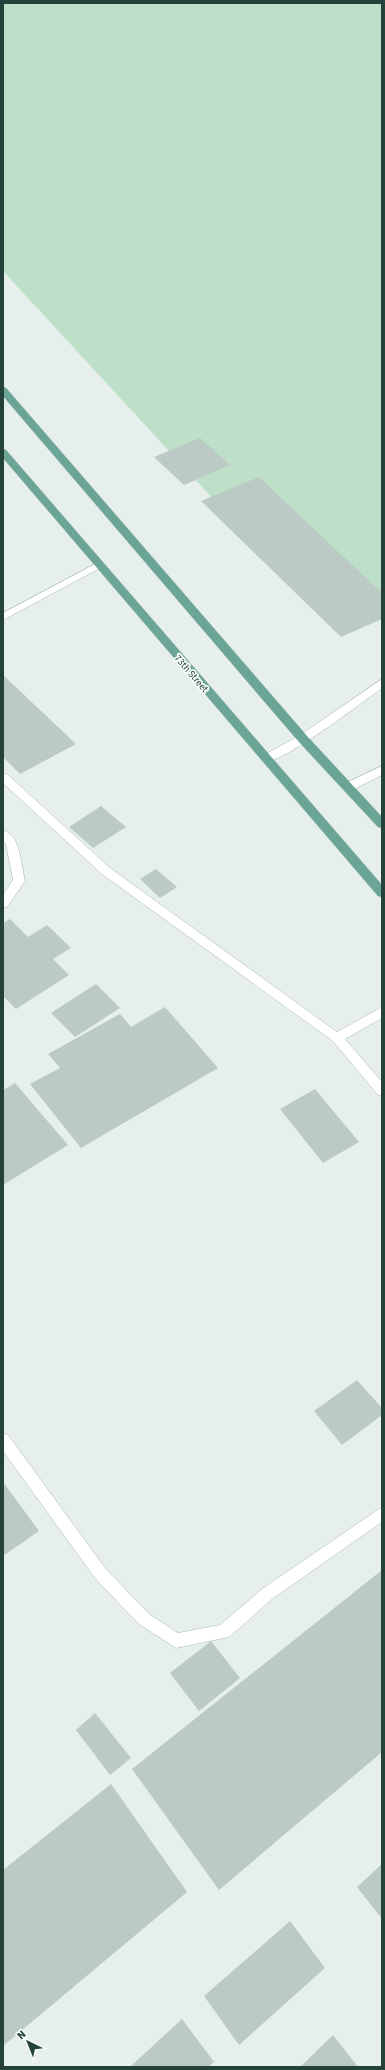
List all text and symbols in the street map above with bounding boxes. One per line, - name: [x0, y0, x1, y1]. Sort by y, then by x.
- street label: 73th Street: [171, 652, 212, 696]
- north arrow: [8, 2022, 48, 2062]
- text: N: [14, 2027, 29, 2043]

